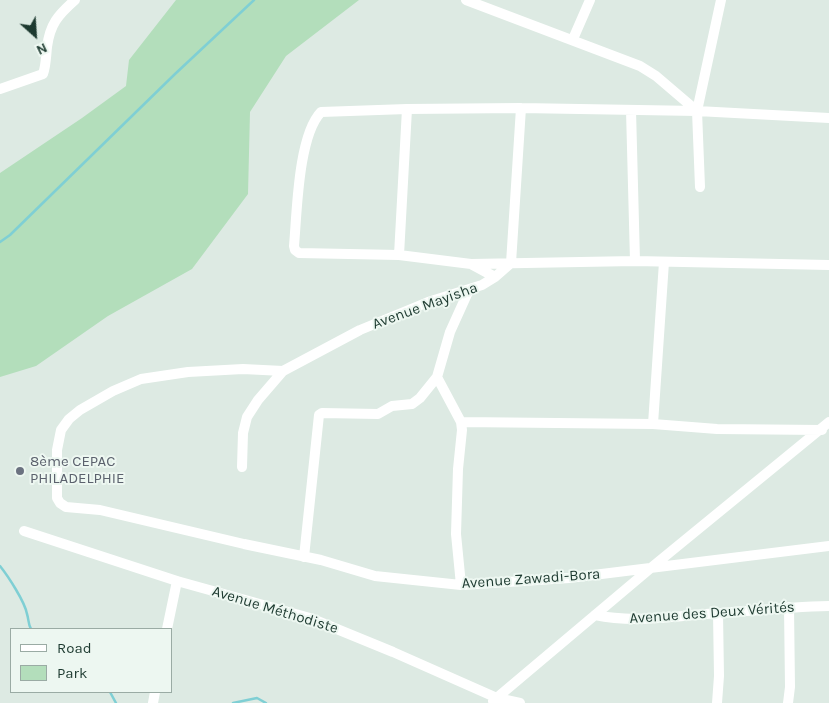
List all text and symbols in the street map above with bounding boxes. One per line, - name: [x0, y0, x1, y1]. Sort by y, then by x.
- north arrow: [10, 10, 60, 60]
- text: N: [34, 39, 50, 59]
- street label: Avenue Mayisha: [370, 279, 480, 333]
- place label: 8ème CEPAC PHILADELPHIE: [30, 453, 124, 488]
- marker: 8ème CEPAC PHILADELPHIE: [14, 465, 26, 477]
- street label: Avenue Zawadi-Bora: [461, 565, 601, 593]
- street label: Avenue Méthodiste: [210, 582, 340, 638]
- street label: Avenue des Deux Vérités: [629, 598, 795, 628]
- legend: [10, 628, 172, 693]
- text: Road: [57, 639, 92, 657]
- text: Park: [57, 664, 87, 682]

